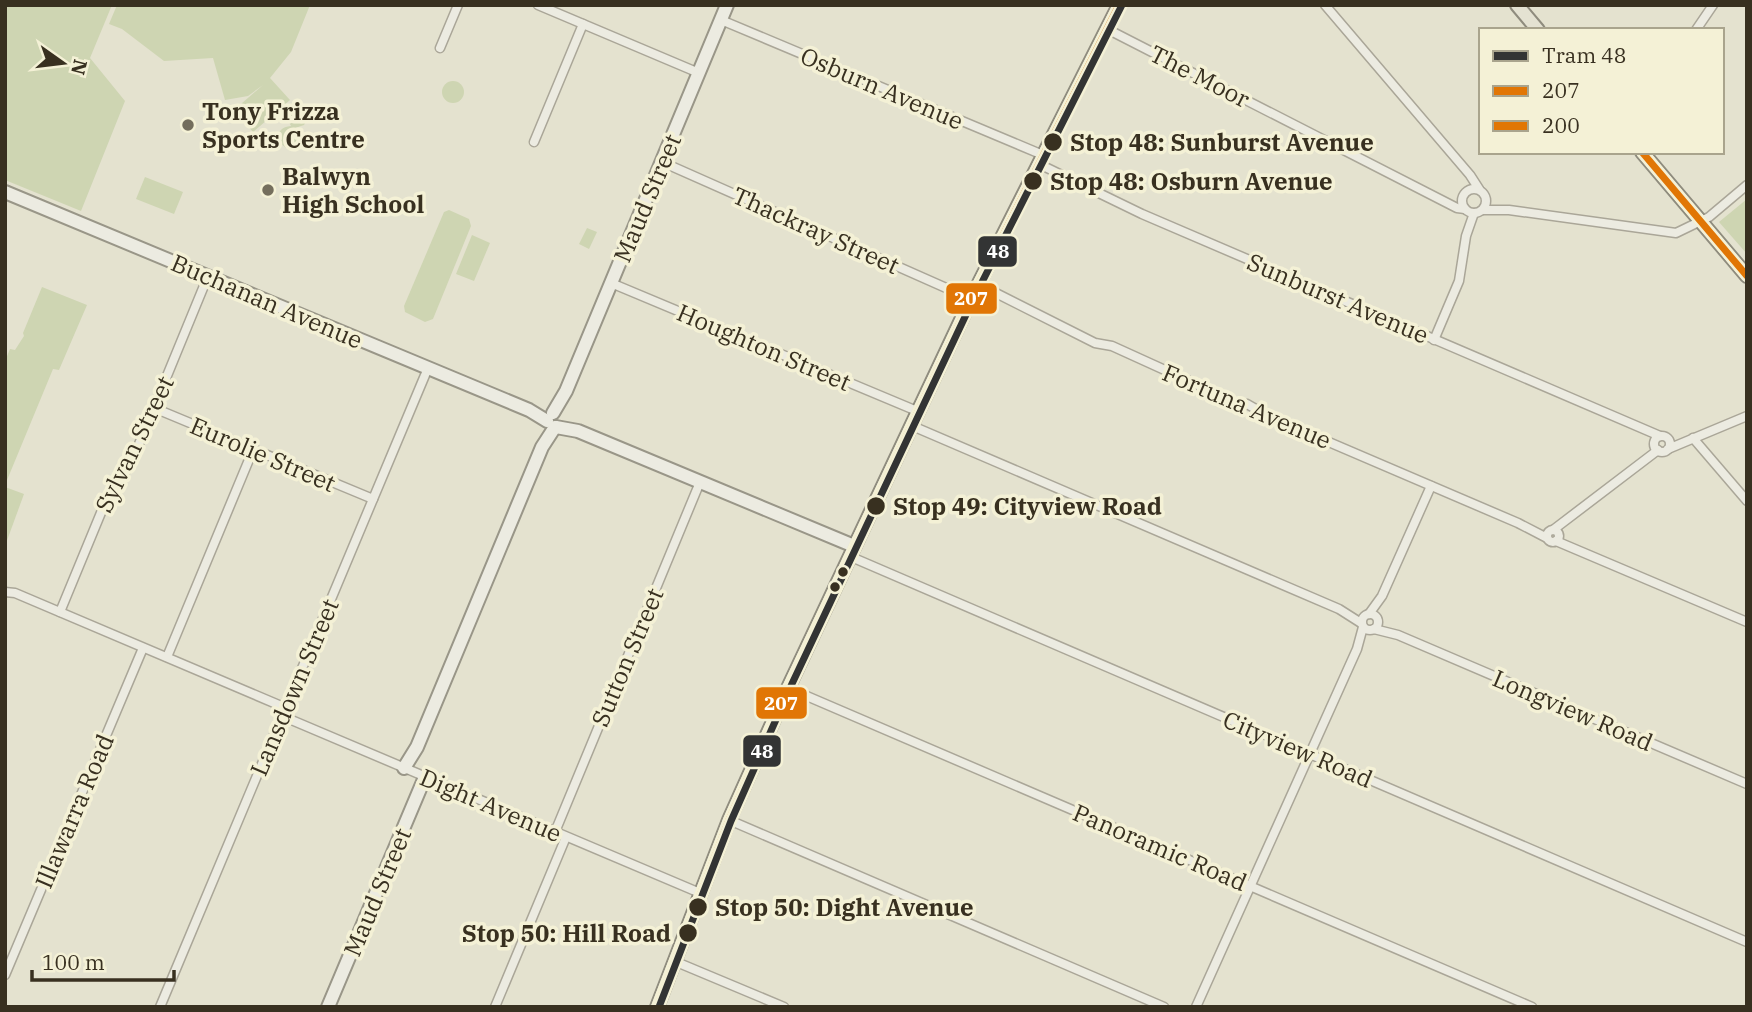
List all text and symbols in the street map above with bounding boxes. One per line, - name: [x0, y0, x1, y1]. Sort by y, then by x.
- north arrow: [28, 28, 98, 98]
- legend: [1479, 28, 1724, 154]
- street label: The Moor: [1145, 37, 1256, 115]
- street label: Osburn Avenue: [796, 39, 968, 137]
- text: Tram 48: [1542, 41, 1626, 69]
- text: N: [66, 57, 93, 77]
- text: 207: [1542, 76, 1580, 104]
- place label: Tony Frizza Sports Centre: [202, 95, 365, 155]
- text: 200: [1542, 111, 1580, 139]
- marker: Tony Frizza Sports Centre: [180, 117, 196, 133]
- place label: Stop 48: Sunburst Avenue: [1070, 126, 1374, 158]
- street label: Maud Street: [606, 129, 688, 267]
- marker: Stop 48: Sunburst Avenue: [1042, 131, 1064, 153]
- place label: Balwyn High School: [282, 160, 424, 220]
- place label: Stop 48: Osburn Avenue: [1050, 165, 1333, 197]
- marker: Stop 48: Osburn Avenue: [1022, 170, 1044, 192]
- street label: Thackray Street: [728, 179, 904, 281]
- marker: Balwyn High School: [260, 182, 276, 198]
- line badge: 48: [977, 235, 1018, 268]
- text: 48: [987, 239, 1009, 263]
- street label: Sunburst Avenue: [1242, 245, 1434, 351]
- street label: Buchanan Avenue: [166, 246, 368, 356]
- line badge: 207: [945, 282, 998, 315]
- text: 207: [954, 286, 988, 310]
- street label: Houghton Street: [672, 296, 856, 398]
- street label: Fortuna Avenue: [1158, 356, 1336, 456]
- street label: Sylvan Street: [87, 370, 181, 518]
- street label: Eurolie Street: [185, 409, 341, 499]
- place label: Stop 49: Cityview Road: [893, 490, 1162, 522]
- marker: Stop 49: Cityview Road: [865, 495, 887, 517]
- unlabelled marker: [836, 565, 850, 579]
- unlabelled marker: [828, 580, 842, 594]
- street label: Sutton Street: [583, 583, 671, 731]
- street label: Lansdown Street: [242, 594, 346, 780]
- street label: Longview Road: [1488, 662, 1658, 758]
- line badge: 207: [755, 686, 808, 720]
- text: 207: [764, 691, 798, 715]
- street label: Cityview Road: [1218, 703, 1378, 795]
- street label: Illawarra Road: [27, 729, 121, 893]
- line badge: 48: [742, 734, 782, 768]
- text: 48: [751, 739, 773, 763]
- street label: Dight Avenue: [415, 761, 567, 849]
- street label: Panoramic Road: [1068, 796, 1252, 898]
- street label: Maud Street: [336, 823, 418, 961]
- place label: Stop 50: Dight Avenue: [715, 891, 974, 923]
- marker: Stop 50: Dight Avenue: [687, 896, 709, 918]
- place label: Stop 50: Hill Road: [462, 917, 671, 949]
- marker: Stop 50: Hill Road: [677, 922, 699, 944]
- scale bar: [32, 939, 173, 983]
- text: 100 m: [42, 948, 105, 976]

